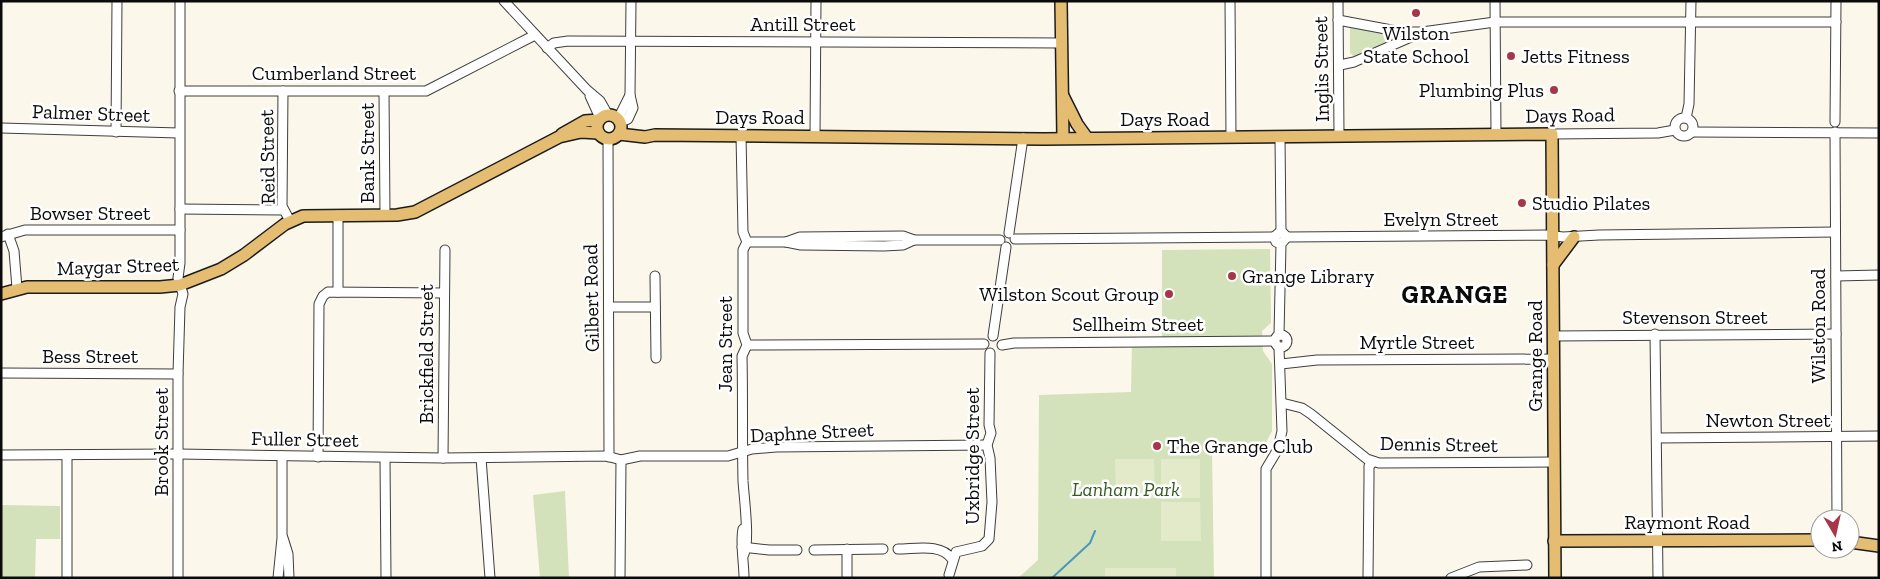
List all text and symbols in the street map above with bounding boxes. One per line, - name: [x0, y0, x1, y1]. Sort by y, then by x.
- marker: Wilston State School: [1410, 7, 1422, 19]
- street label: Antill Street: [750, 12, 856, 36]
- street label: Inglis Street: [1308, 15, 1334, 122]
- place label: Wilston State School: [1363, 21, 1469, 68]
- place label: Jetts Fitness: [1521, 44, 1630, 68]
- marker: Jetts Fitness: [1505, 50, 1517, 62]
- street label: Cumberland Street: [252, 61, 417, 85]
- place label: Plumbing Plus: [1419, 78, 1544, 102]
- marker: Plumbing Plus: [1548, 84, 1560, 96]
- street label: Palmer Street: [31, 99, 151, 127]
- street label: Bank Street: [355, 102, 379, 203]
- street label: Days Road: [1525, 102, 1615, 128]
- street label: Days Road: [715, 105, 805, 129]
- street label: Days Road: [1120, 107, 1210, 131]
- street label: Reid Street: [254, 109, 280, 205]
- place label: Studio Pilates: [1532, 191, 1650, 215]
- marker: Studio Pilates: [1516, 197, 1528, 209]
- street label: Bowser Street: [30, 201, 151, 225]
- street label: Evelyn Street: [1384, 207, 1499, 231]
- street label: Gilbert Road: [578, 244, 604, 352]
- street label: Maygar Street: [56, 252, 180, 280]
- place label: Grange Library: [1242, 264, 1375, 288]
- street label: Wilston Road: [1806, 269, 1830, 383]
- marker: Grange Library: [1226, 270, 1238, 282]
- district label: GRANGE: [1402, 279, 1508, 309]
- place label: Wilston Scout Group: [979, 282, 1159, 306]
- street label: Brickfield Street: [414, 283, 438, 424]
- marker: Wilston Scout Group: [1163, 288, 1175, 300]
- street label: Jean Street: [713, 295, 737, 392]
- street label: Grange Road: [1523, 300, 1547, 412]
- street label: Stevenson Street: [1622, 305, 1768, 329]
- street label: Sellheim Street: [1072, 312, 1204, 336]
- street label: Myrtle Street: [1360, 330, 1475, 354]
- street label: Bess Street: [42, 344, 139, 368]
- street label: Brook Street: [149, 387, 173, 496]
- street label: Uxbridge Street: [960, 387, 984, 525]
- street label: Newton Street: [1705, 408, 1831, 432]
- street label: Daphne Street: [749, 417, 875, 447]
- street label: Fuller Street: [251, 426, 360, 452]
- street label: Dennis Street: [1380, 431, 1499, 457]
- place label: The Grange Club: [1167, 434, 1313, 458]
- marker: The Grange Club: [1151, 440, 1163, 452]
- park label: Lanham Park: [1072, 477, 1180, 501]
- north arrow: [1810, 509, 1860, 559]
- street label: Raymont Road: [1624, 510, 1750, 534]
- text: N: [1830, 537, 1844, 556]

